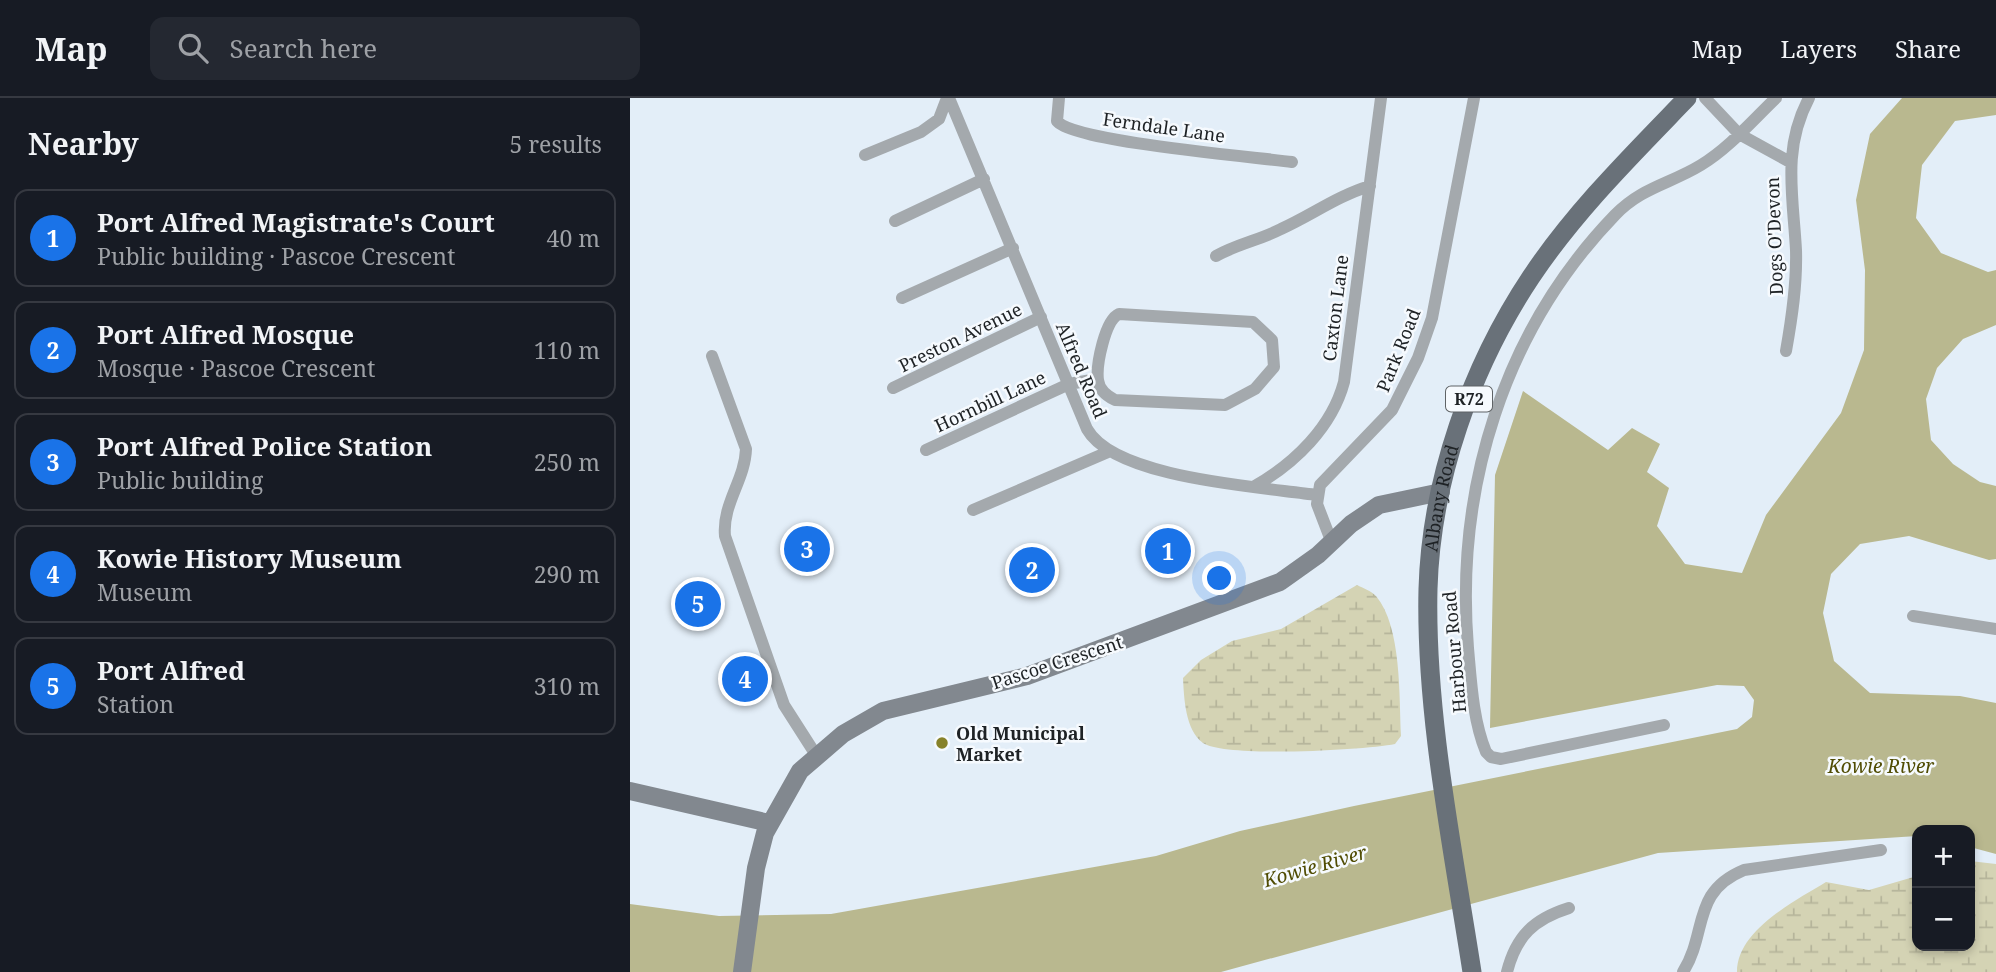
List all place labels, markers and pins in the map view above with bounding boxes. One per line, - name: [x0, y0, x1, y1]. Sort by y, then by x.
- pin: 3: [784, 523, 830, 575]
- pin: 1: [1145, 525, 1191, 577]
- pin: 2: [1009, 544, 1055, 596]
- pin: 5: [675, 578, 721, 630]
- pin: 4: [722, 653, 768, 705]
- place label: Old Municipal Market: [956, 721, 1086, 766]
- marker: Old Municipal Market: [934, 735, 950, 751]

